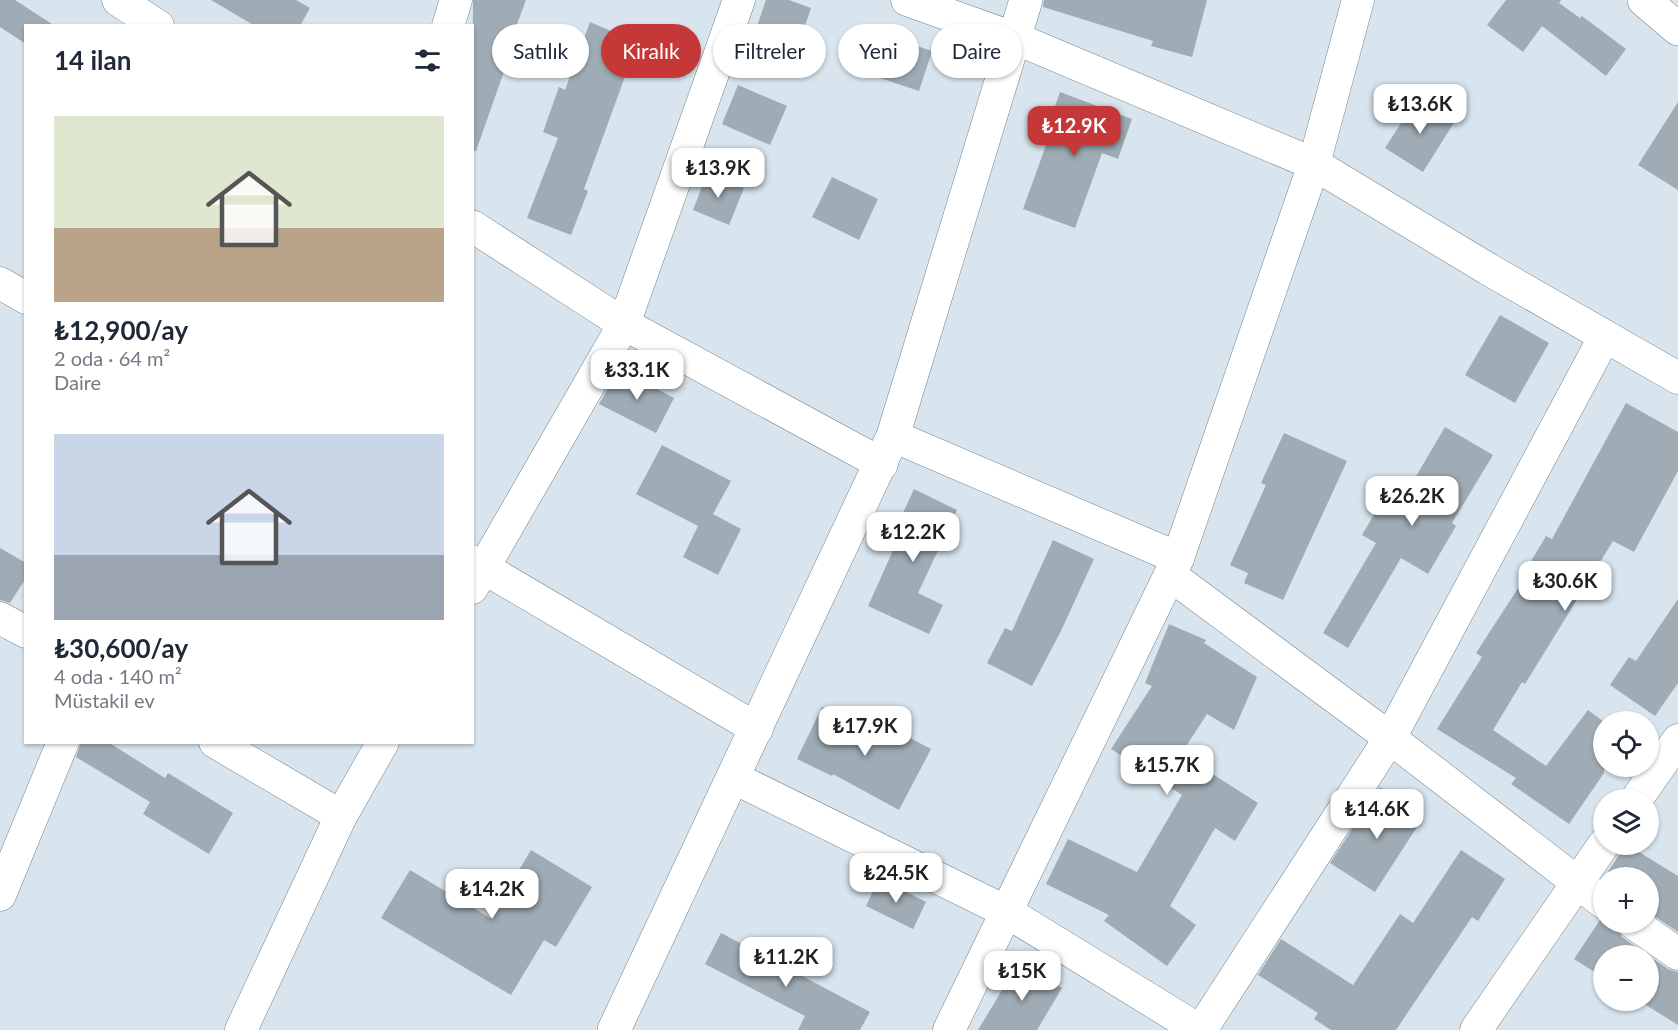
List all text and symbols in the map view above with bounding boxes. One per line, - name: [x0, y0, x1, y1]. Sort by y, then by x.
- chip: Satılık: [492, 24, 589, 78]
- chip: Kiralık: [601, 24, 701, 78]
- chip: Filtreler: [713, 24, 826, 78]
- chip: Yeni: [838, 24, 919, 78]
- chip: Daire: [931, 24, 1022, 78]
- text: 14 ilan: [54, 44, 131, 76]
- icon: filters: [411, 44, 444, 77]
- pin: ₺13.6K: [1371, 84, 1469, 135]
- text: ₺13.6K: [1388, 91, 1452, 115]
- pin: ₺12.9K: [1025, 106, 1123, 157]
- text: ₺12.9K: [1042, 113, 1106, 137]
- pin: ₺13.9K: [669, 148, 767, 199]
- icon: home: [195, 155, 303, 263]
- text: ₺13.9K: [686, 155, 750, 179]
- text: ₺12,900/ay: [54, 314, 188, 346]
- text: 2 oda · 64 m²: [54, 346, 170, 370]
- pin: ₺33.1K: [588, 350, 686, 401]
- text: ₺33.1K: [605, 357, 669, 381]
- text: Daire: [54, 370, 101, 394]
- icon: home: [195, 473, 303, 581]
- pin: ₺26.2K: [1363, 476, 1461, 527]
- text: ₺26.2K: [1380, 483, 1444, 507]
- pin: ₺12.2K: [864, 512, 962, 563]
- text: ₺12.2K: [881, 519, 945, 543]
- pin: ₺30.6K: [1516, 561, 1614, 612]
- text: ₺30.6K: [1533, 568, 1597, 592]
- text: ₺30,600/ay: [54, 632, 188, 664]
- text: 4 oda · 140 m²: [54, 664, 182, 688]
- text: Müstakil ev: [54, 688, 155, 712]
- pin: ₺17.9K: [816, 706, 914, 757]
- map controls: [1593, 711, 1659, 1011]
- button: locate: [1593, 711, 1659, 777]
- text: ₺17.9K: [833, 713, 897, 737]
- pin: ₺15.7K: [1118, 745, 1216, 796]
- text: ₺15.7K: [1135, 752, 1199, 776]
- pin: ₺14.6K: [1328, 789, 1426, 840]
- button: layers: [1593, 789, 1659, 855]
- text: ₺14.6K: [1345, 796, 1409, 820]
- pin: ₺24.5K: [847, 853, 945, 904]
- text: ₺24.5K: [864, 860, 928, 884]
- button: +: [1593, 867, 1659, 933]
- pin: ₺14.2K: [443, 869, 541, 920]
- text: ₺14.2K: [460, 876, 524, 900]
- pin: ₺11.2K: [737, 937, 835, 988]
- text: ₺11.2K: [754, 944, 818, 968]
- button: −: [1593, 945, 1659, 1011]
- pin: ₺15K: [986, 951, 1058, 1002]
- text: ₺15K: [998, 958, 1046, 982]

